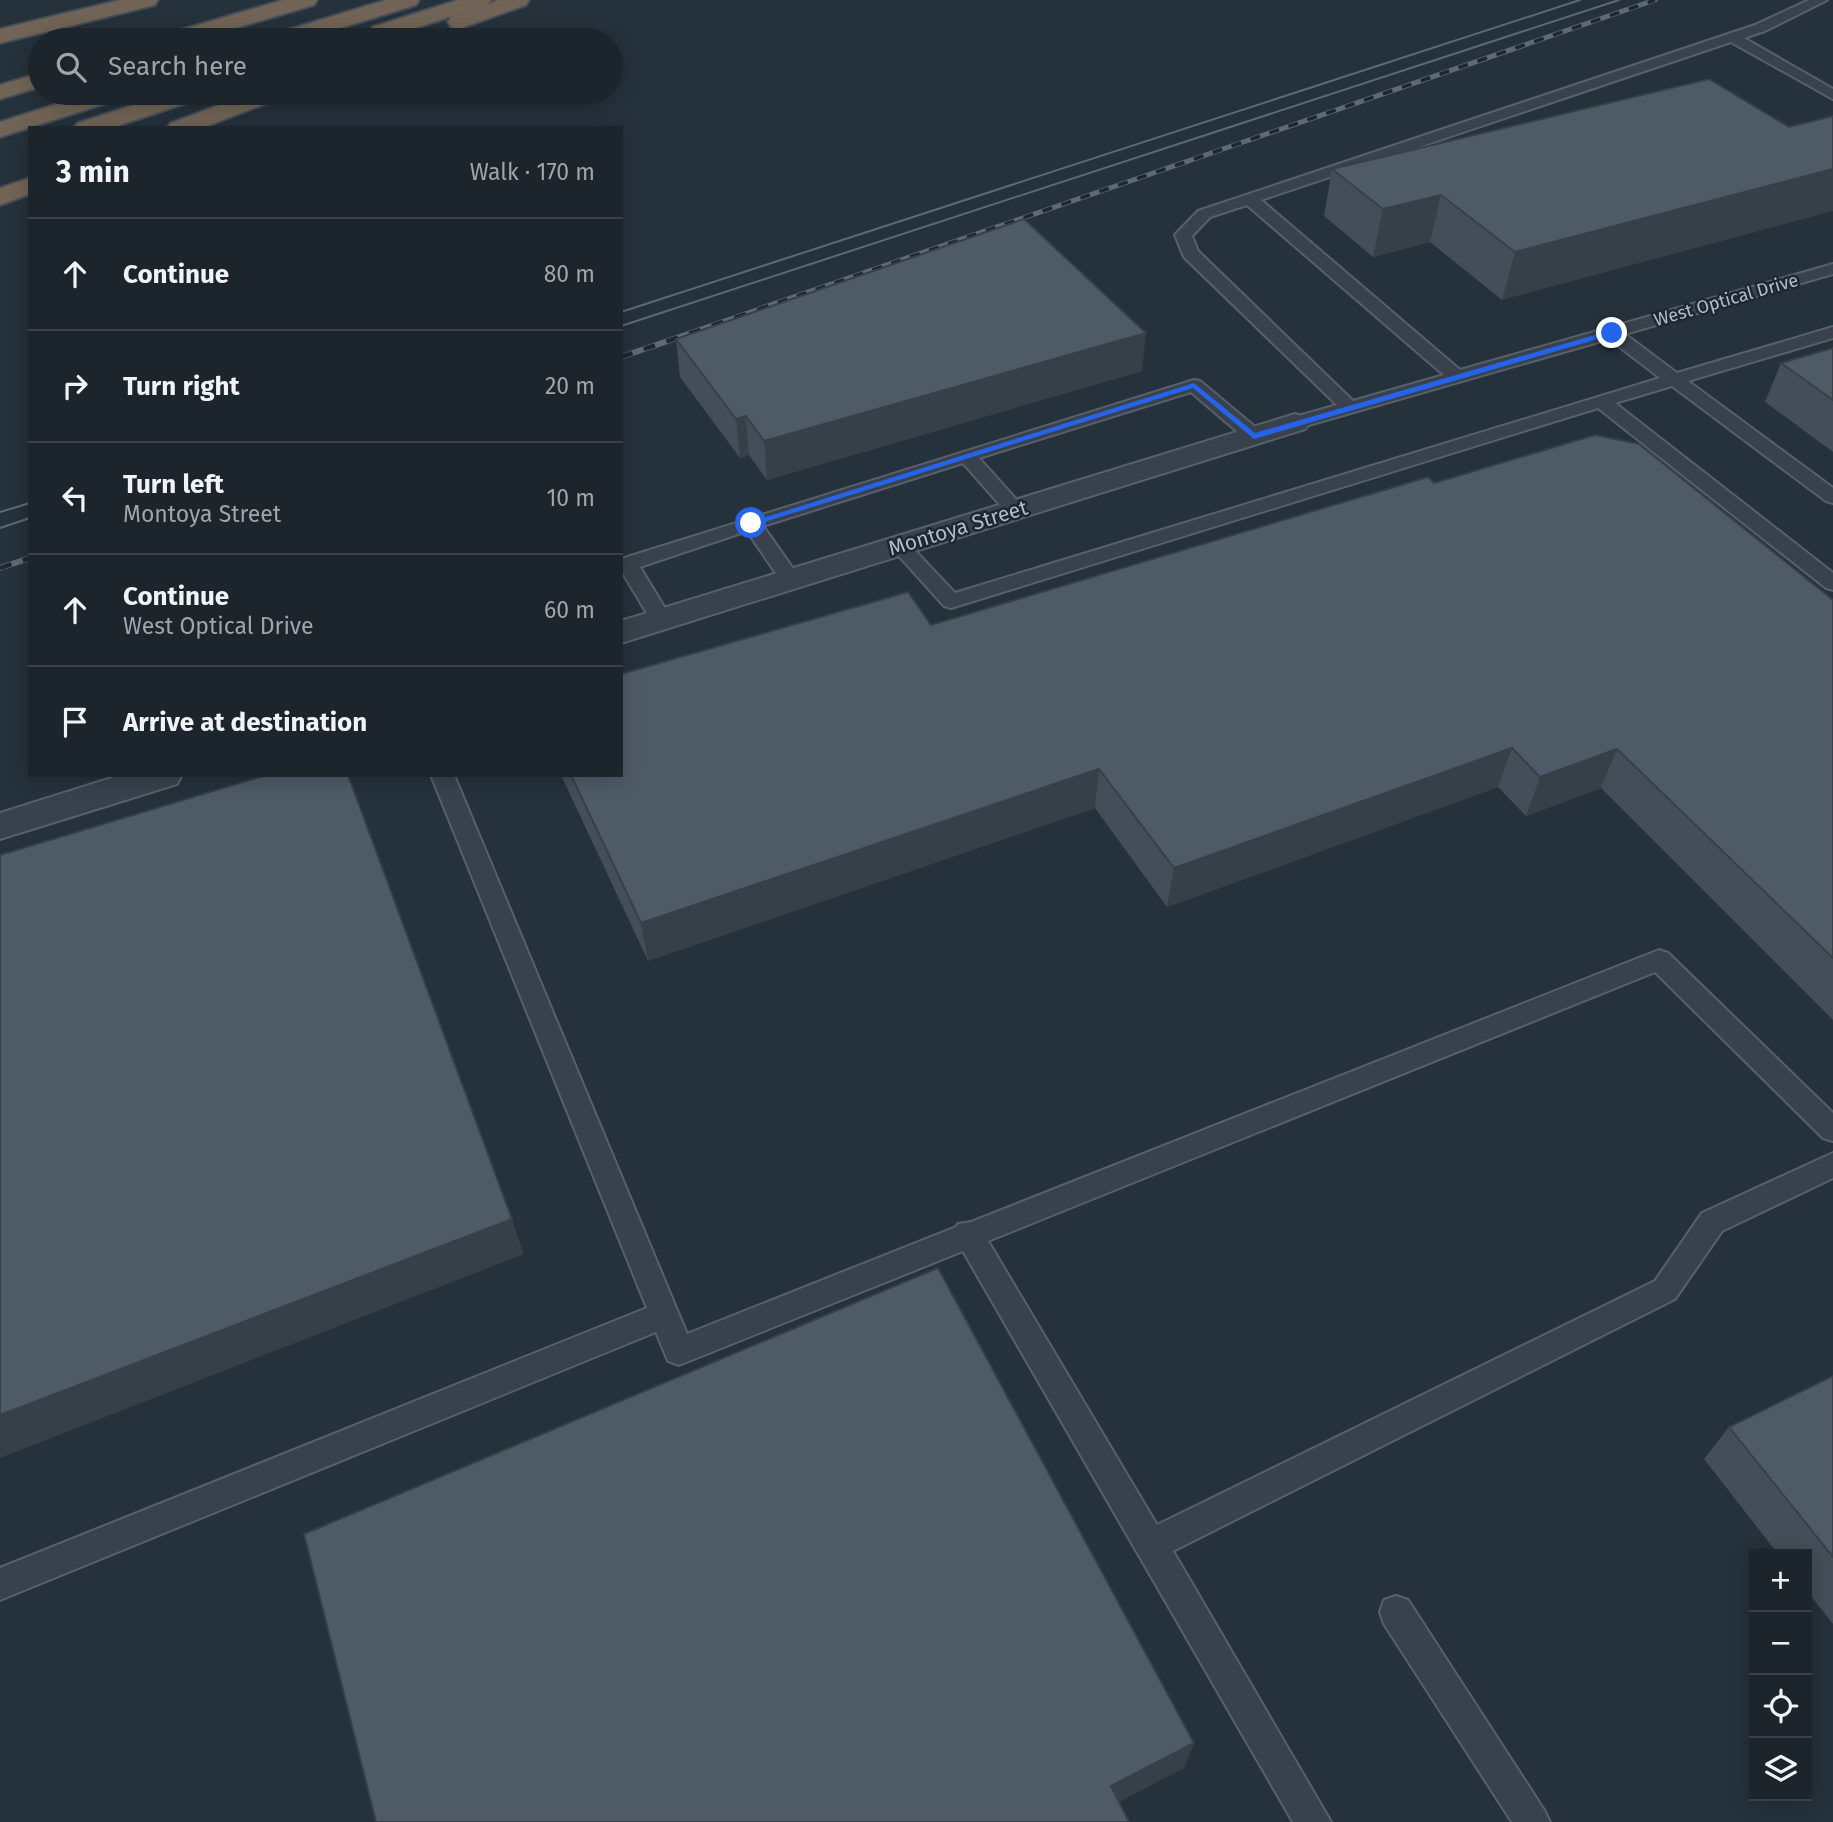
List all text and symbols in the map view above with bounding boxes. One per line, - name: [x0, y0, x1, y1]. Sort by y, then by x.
- search box: [28, 28, 623, 105]
- icon: search: [52, 48, 90, 86]
- text: Search here: [108, 51, 247, 82]
- text: 3 min: [56, 154, 130, 190]
- text: Walk · 170 m: [470, 158, 595, 186]
- icon: ahead: [56, 255, 94, 293]
- text: Continue: [123, 259, 229, 290]
- text: 80 m: [544, 260, 595, 288]
- street label: West Optical Drive: [1651, 269, 1801, 331]
- route end: [1596, 317, 1627, 348]
- icon: right: [56, 367, 94, 405]
- text: Turn right: [123, 371, 240, 402]
- text: 20 m: [545, 372, 595, 400]
- text: Turn left: [123, 469, 224, 500]
- icon: left: [56, 479, 94, 517]
- text: 10 m: [546, 484, 595, 512]
- street label: Montoya Street: [885, 494, 1031, 562]
- text: Montoya Street: [123, 500, 281, 528]
- route start: [735, 507, 766, 538]
- text: Continue: [123, 581, 229, 612]
- icon: ahead: [56, 591, 94, 629]
- text: 60 m: [544, 596, 595, 624]
- text: West Optical Drive: [123, 612, 314, 640]
- icon: arrive: [56, 703, 94, 741]
- text: Arrive at destination: [123, 707, 367, 738]
- map controls: [1749, 1549, 1812, 1801]
- button: +: [1749, 1549, 1812, 1612]
- button: −: [1749, 1612, 1812, 1675]
- button: locate: [1749, 1675, 1812, 1738]
- button: layers: [1749, 1738, 1812, 1801]

